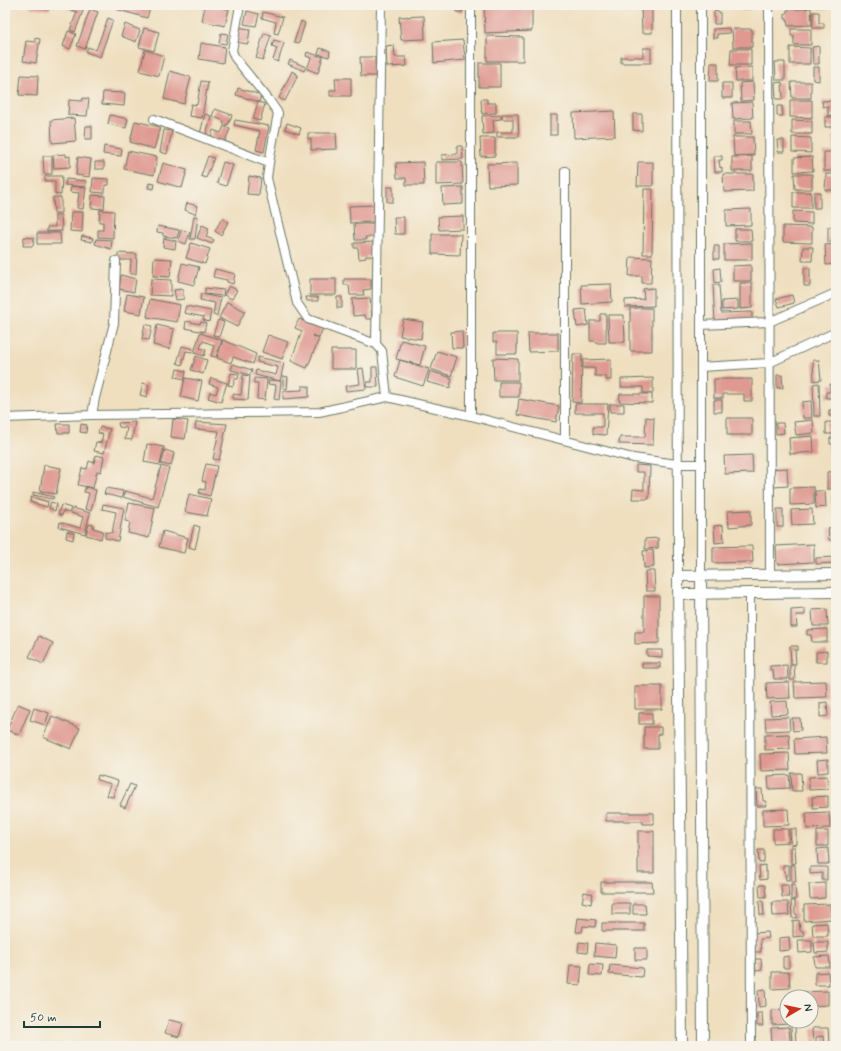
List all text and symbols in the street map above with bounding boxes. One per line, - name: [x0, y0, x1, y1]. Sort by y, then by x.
- north arrow: [779, 989, 819, 1029]
- scale bar: [24, 1003, 100, 1029]
- text: N: [800, 1003, 815, 1012]
- text: 50 m: [30, 1010, 57, 1026]

